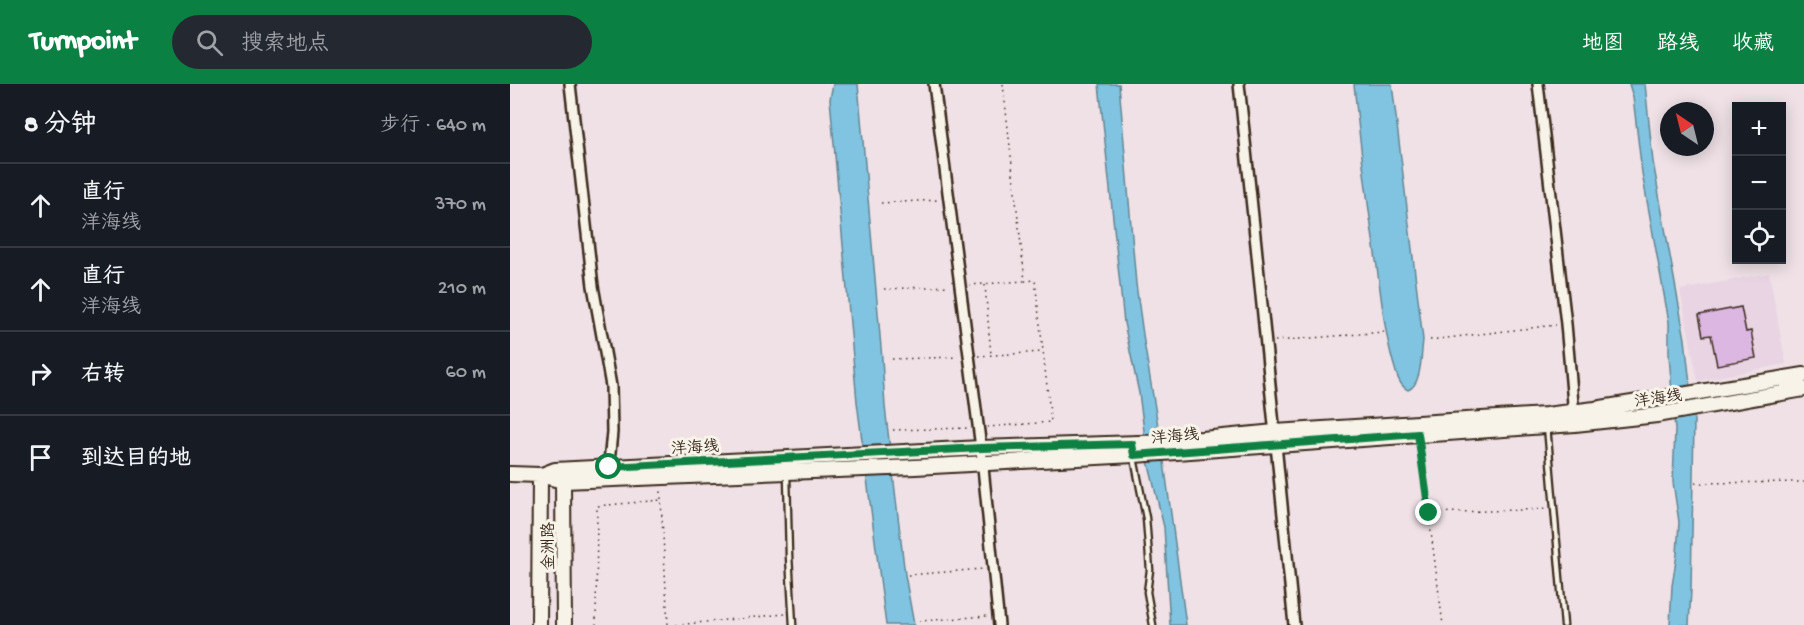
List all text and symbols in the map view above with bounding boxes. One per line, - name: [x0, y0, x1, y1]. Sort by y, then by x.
- search box: [172, 15, 592, 69]
- text: Turnpoint: [30, 26, 136, 59]
- icon: search: [193, 26, 226, 59]
- text: 搜索地点: [241, 32, 329, 58]
- text: 地图: [1582, 33, 1624, 58]
- text: 路线: [1657, 33, 1699, 58]
- text: 收藏: [1732, 33, 1774, 58]
- north arrow: [1660, 102, 1714, 156]
- map controls: [1732, 102, 1786, 264]
- button: +: [1732, 102, 1786, 156]
- text: 8 分钟: [24, 111, 96, 142]
- text: 步行 · 640 m: [380, 115, 486, 138]
- button: −: [1732, 156, 1786, 210]
- text: 直行: [81, 181, 125, 207]
- icon: ahead: [24, 189, 57, 222]
- text: 370 m: [435, 194, 486, 217]
- button: locate: [1732, 210, 1786, 264]
- text: 洋海线: [81, 213, 141, 236]
- text: 直行: [81, 265, 125, 291]
- icon: ahead: [24, 273, 57, 306]
- text: 210 m: [438, 278, 486, 301]
- text: 洋海线: [81, 297, 141, 320]
- icon: right: [24, 357, 57, 390]
- text: 60 m: [446, 362, 486, 385]
- text: 右转: [81, 363, 125, 389]
- street label: 洋海线: [1633, 386, 1684, 413]
- street label: 洋海线: [1150, 425, 1200, 450]
- street label: 洋海线: [671, 437, 720, 460]
- icon: arrive: [24, 441, 57, 474]
- text: 到达目的地: [81, 447, 191, 473]
- route start: [595, 453, 621, 479]
- route end: [1415, 499, 1441, 525]
- street label: 金洲路: [539, 522, 560, 570]

